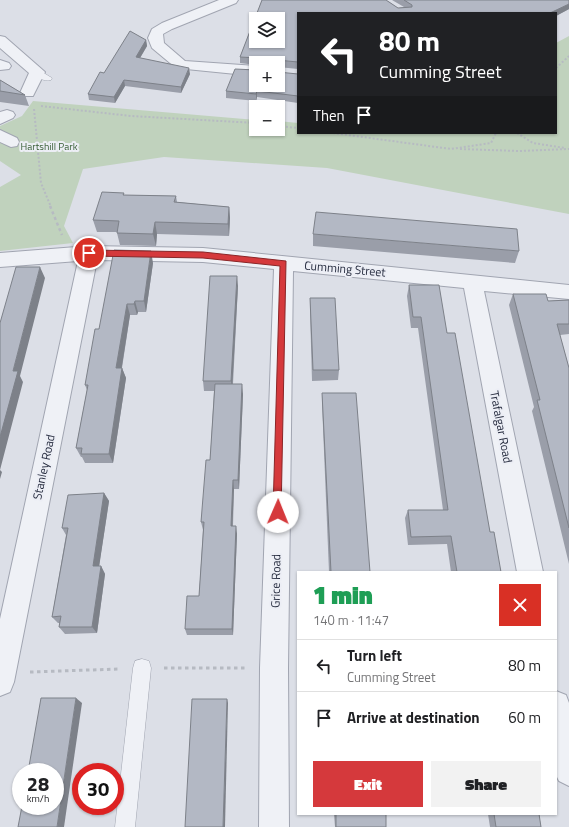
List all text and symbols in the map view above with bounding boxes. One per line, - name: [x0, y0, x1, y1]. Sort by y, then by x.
- map controls: [249, 12, 285, 136]
- button: layers: [249, 12, 285, 48]
- text: 80 m: [379, 19, 440, 62]
- icon: left: [313, 28, 365, 80]
- button: +: [249, 56, 285, 92]
- text: Cumming Street: [379, 58, 501, 85]
- button: −: [249, 100, 285, 136]
- text: Then: [313, 104, 345, 127]
- icon: arrive: [353, 104, 375, 126]
- park label: Hartshill Park: [21, 139, 78, 154]
- pin: [72, 236, 106, 270]
- icon: arrive: [78, 242, 100, 264]
- street label: Cumming Street: [304, 255, 387, 282]
- street label: Trafalgar Road: [485, 389, 518, 465]
- street label: Stanley Road: [27, 433, 60, 501]
- position arrow: [257, 491, 299, 533]
- street label: Grice Road: [266, 554, 285, 608]
- text: 1 min: [313, 577, 373, 613]
- button: close: [499, 584, 541, 626]
- text: 140 m · 11:47: [313, 610, 389, 630]
- text: Turn left: [347, 644, 402, 667]
- text: 80 m: [508, 654, 541, 677]
- icon: left: [313, 655, 335, 677]
- text: Cumming Street: [347, 667, 435, 687]
- text: Arrive at destination: [347, 706, 480, 729]
- text: 60 m: [508, 706, 541, 729]
- icon: arrive: [313, 707, 335, 729]
- button: Exit: [313, 761, 423, 807]
- button: Share: [431, 761, 541, 807]
- speed limit sign: 30: [72, 763, 124, 815]
- text: 28: [27, 768, 49, 799]
- text: km/h: [27, 791, 49, 806]

